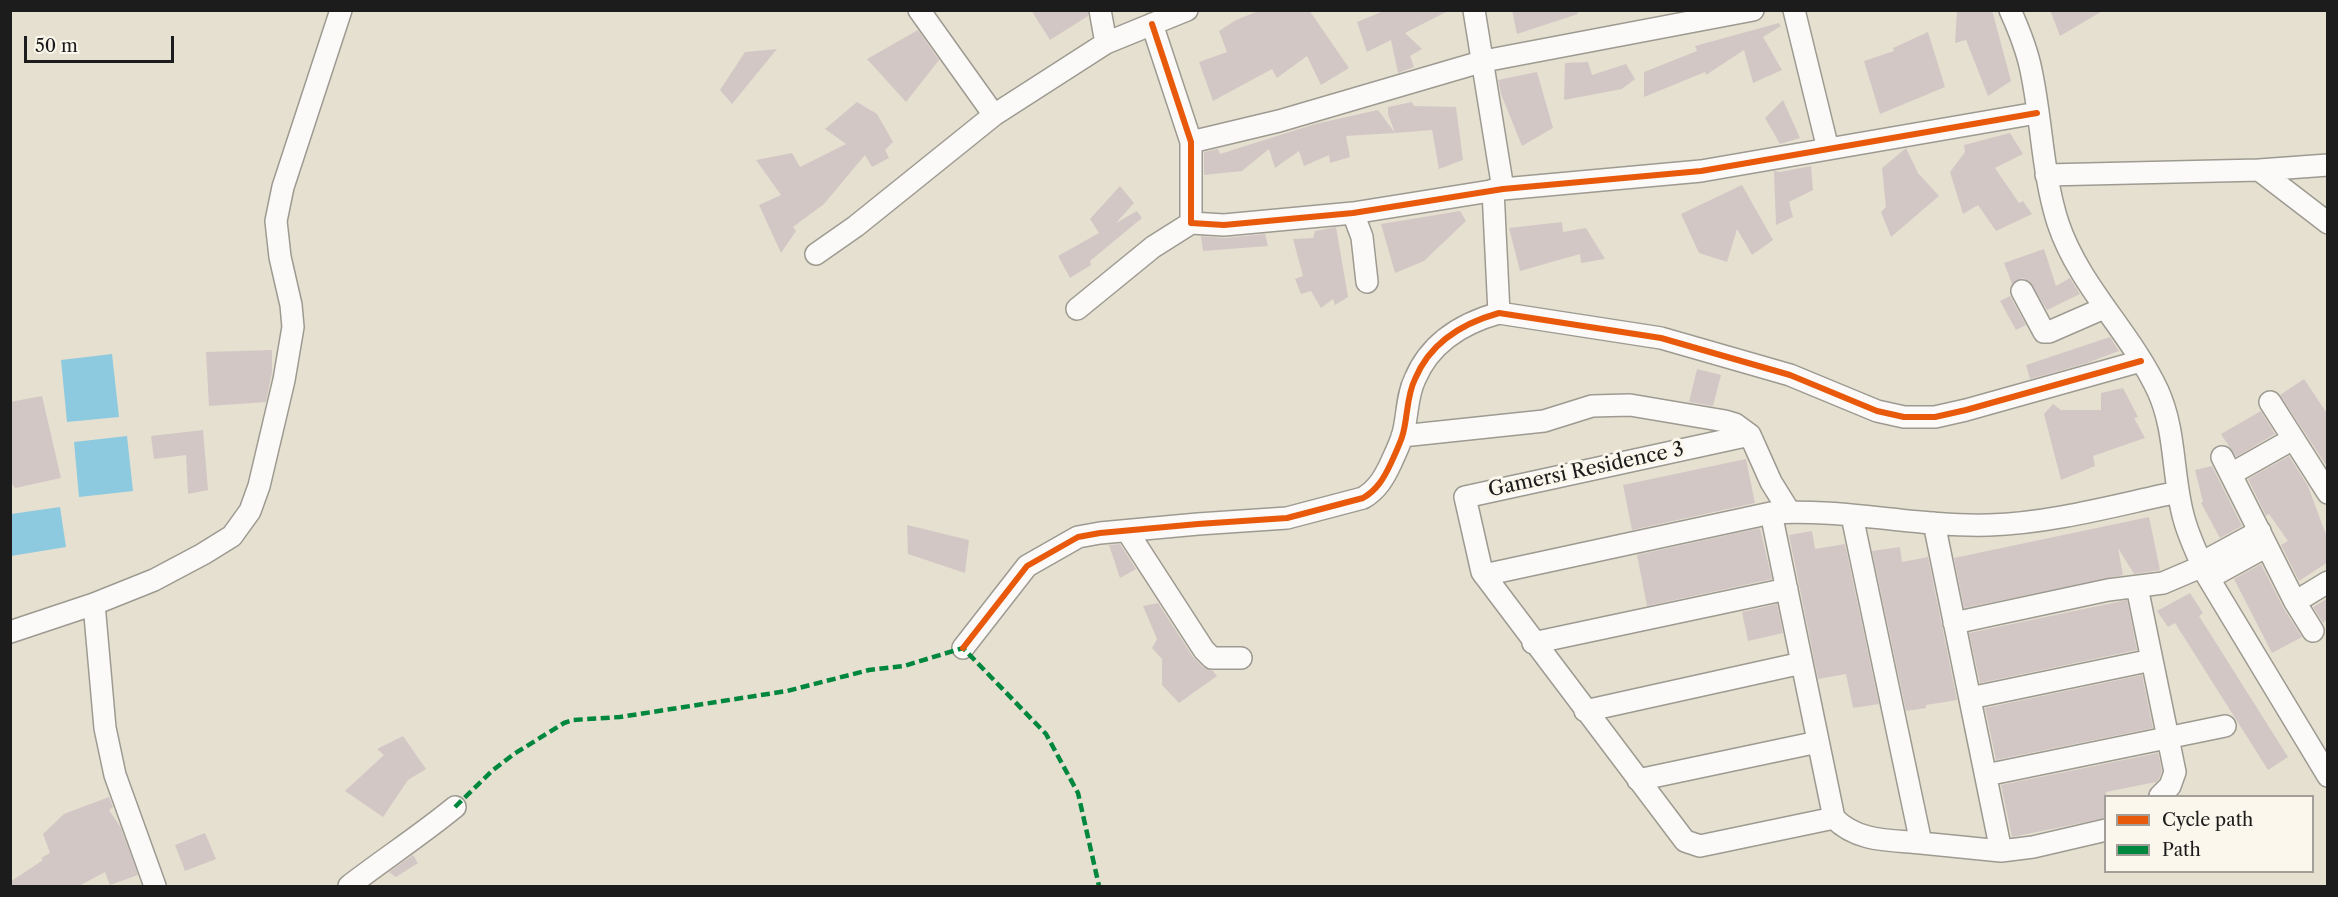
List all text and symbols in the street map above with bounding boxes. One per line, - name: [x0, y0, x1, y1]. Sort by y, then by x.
- scale bar: [27, 24, 177, 62]
- text: 50 m: [35, 35, 78, 57]
- street label: Gamersi Residence 3: [1486, 438, 1686, 502]
- legend: [2104, 795, 2314, 873]
- text: Cycle path: [2162, 809, 2253, 831]
- text: Path: [2162, 839, 2201, 861]

